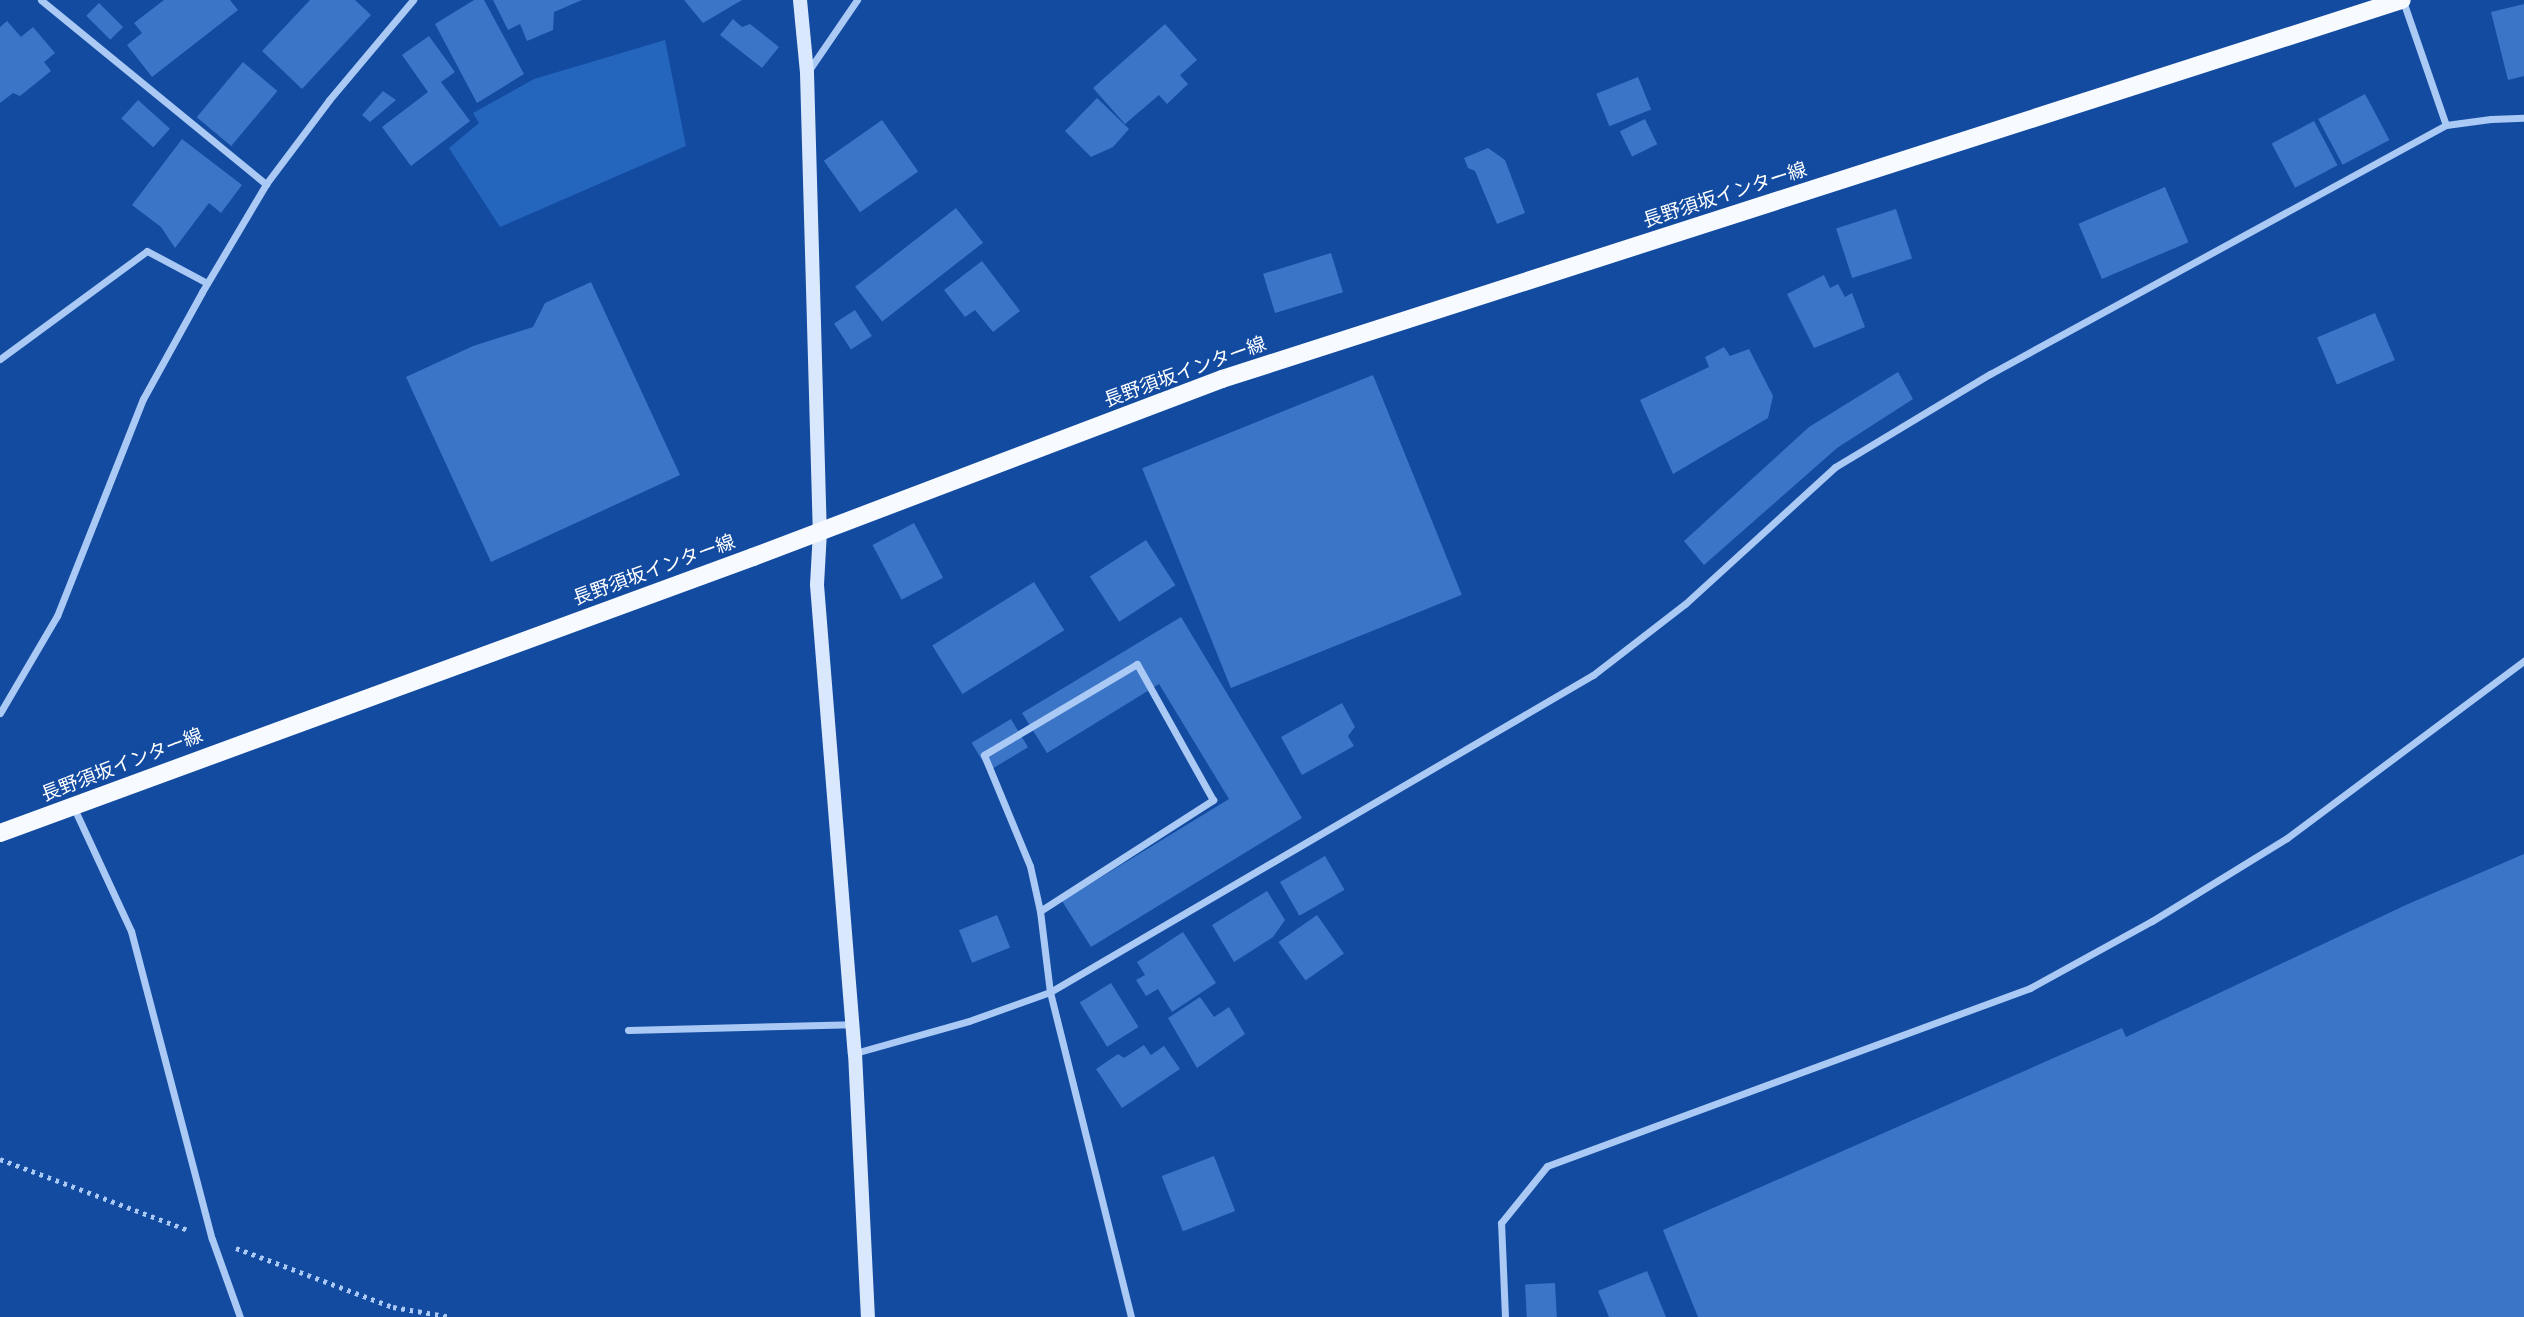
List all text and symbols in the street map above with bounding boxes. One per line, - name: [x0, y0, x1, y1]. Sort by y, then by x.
- street label: 長野須坂インター線: [1640, 158, 1810, 232]
- street label: 長野須坂インター線: [1101, 332, 1269, 412]
- street label: 長野須坂インター線: [570, 530, 738, 610]
- street label: 長野須坂インター線: [38, 724, 206, 806]

